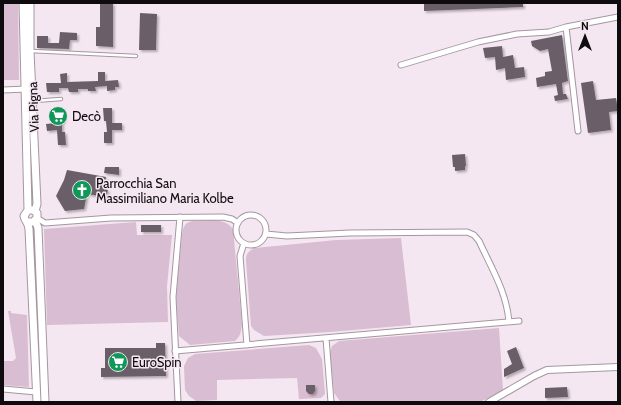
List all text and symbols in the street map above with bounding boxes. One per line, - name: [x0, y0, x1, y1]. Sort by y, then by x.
- north arrow: [565, 16, 605, 56]
- text: N: [581, 19, 589, 33]
- street label: Via Pigna: [24, 81, 42, 133]
- supermarket icon: Decò: [47, 105, 69, 127]
- place label: Decò: [72, 108, 101, 124]
- place label: Parrocchia San Massimiliano Maria Kolbe: [96, 175, 234, 206]
- church icon: Parrocchia San Massimiliano Maria Kolbe: [71, 179, 93, 201]
- supermarket icon: EuroSpin: [107, 351, 129, 373]
- place label: EuroSpin: [132, 354, 181, 370]

